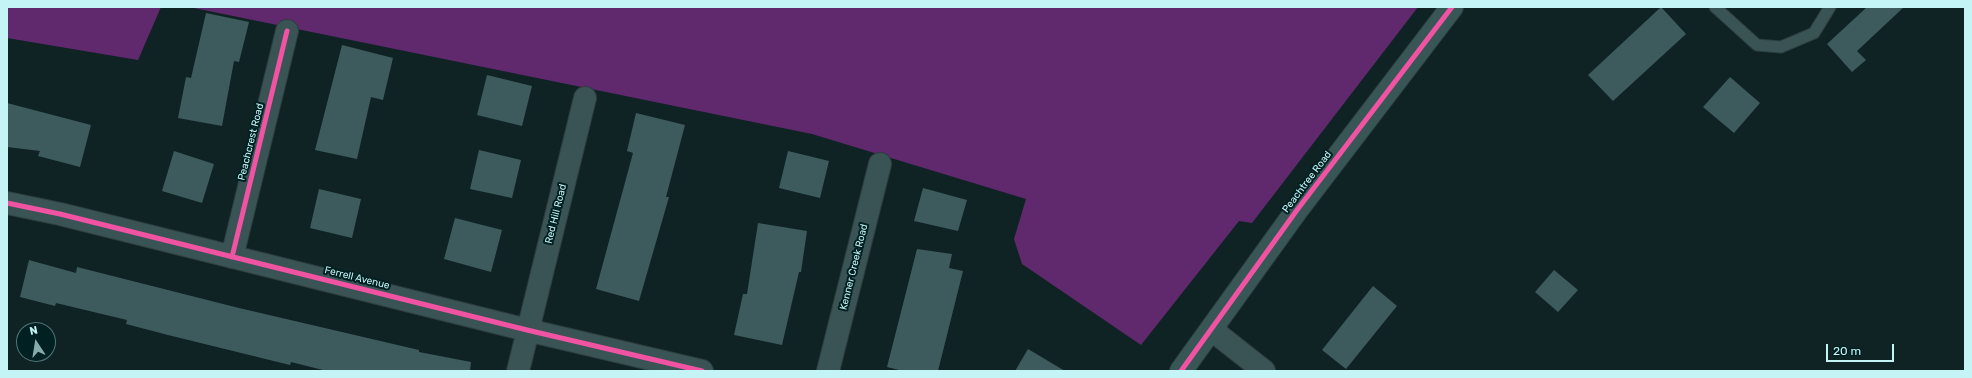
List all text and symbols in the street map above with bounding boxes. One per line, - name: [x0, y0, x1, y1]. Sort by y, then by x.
- street label: Peachcrest Road: [236, 102, 266, 182]
- street label: Peachtree Road: [1280, 149, 1334, 215]
- street label: Red Hill Road: [543, 183, 569, 245]
- street label: Kenner Creek Road: [838, 223, 870, 311]
- street label: Ferrell Avenue: [323, 264, 391, 292]
- north arrow: [16, 322, 56, 362]
- text: N: [28, 324, 39, 338]
- scale bar: [1828, 336, 1896, 362]
- text: 20 m: [1833, 344, 1861, 358]

